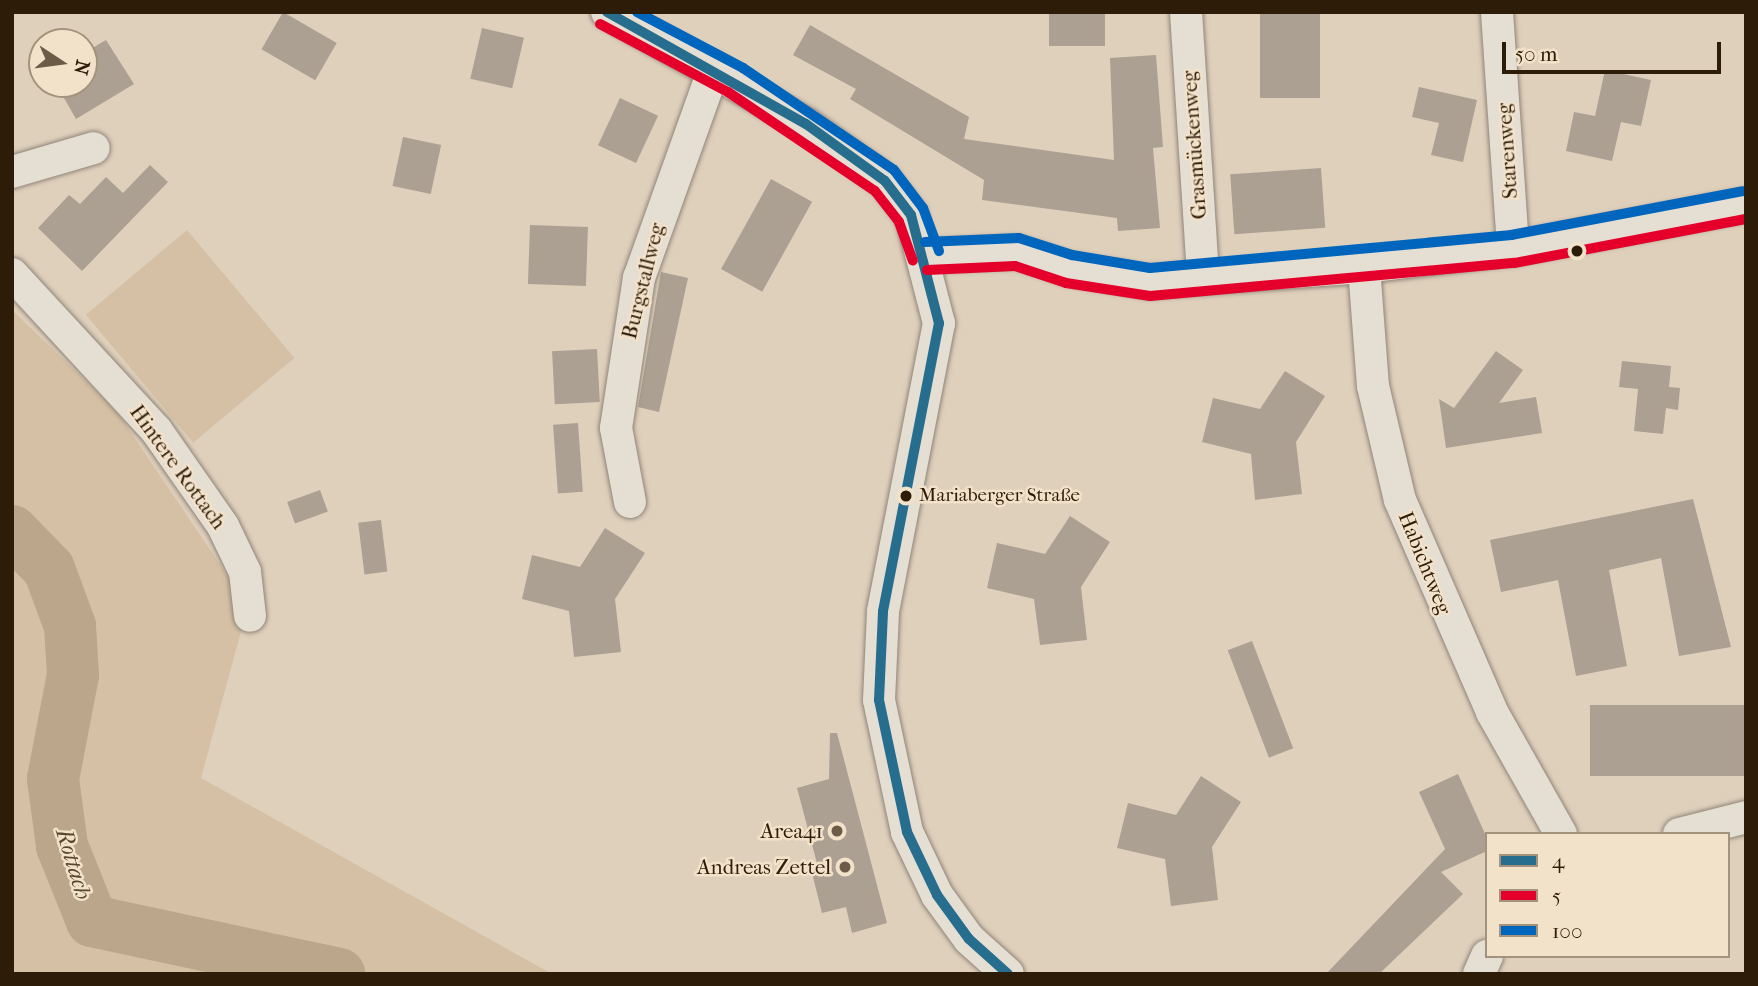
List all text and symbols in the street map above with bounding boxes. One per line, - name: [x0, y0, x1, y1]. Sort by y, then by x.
- north arrow: [28, 28, 98, 98]
- scale bar: [1506, 28, 1725, 72]
- text: 50 m: [1515, 42, 1558, 66]
- text: N: [69, 58, 94, 77]
- street label: Grasmückenweg: [1176, 70, 1212, 220]
- street label: Starenweg: [1491, 102, 1523, 200]
- street label: Burgstallweg: [616, 220, 670, 342]
- unlabelled marker: [1570, 244, 1584, 258]
- street label: Hintere Rottach: [124, 400, 232, 534]
- place label: Mariaberger Straße: [919, 485, 1080, 507]
- marker: Mariaberger Straße: [899, 489, 913, 503]
- street label: Habichtweg: [1393, 508, 1457, 618]
- place label: Area41: [761, 818, 823, 844]
- marker: Area41: [829, 823, 845, 839]
- water label: Rottach: [49, 825, 97, 903]
- legend: [1485, 832, 1730, 958]
- text: 4: [1552, 849, 1564, 873]
- place label: Andreas Zettel: [697, 854, 831, 880]
- marker: Andreas Zettel: [837, 859, 853, 875]
- text: 5: [1552, 884, 1561, 908]
- text: 100: [1552, 919, 1583, 943]

